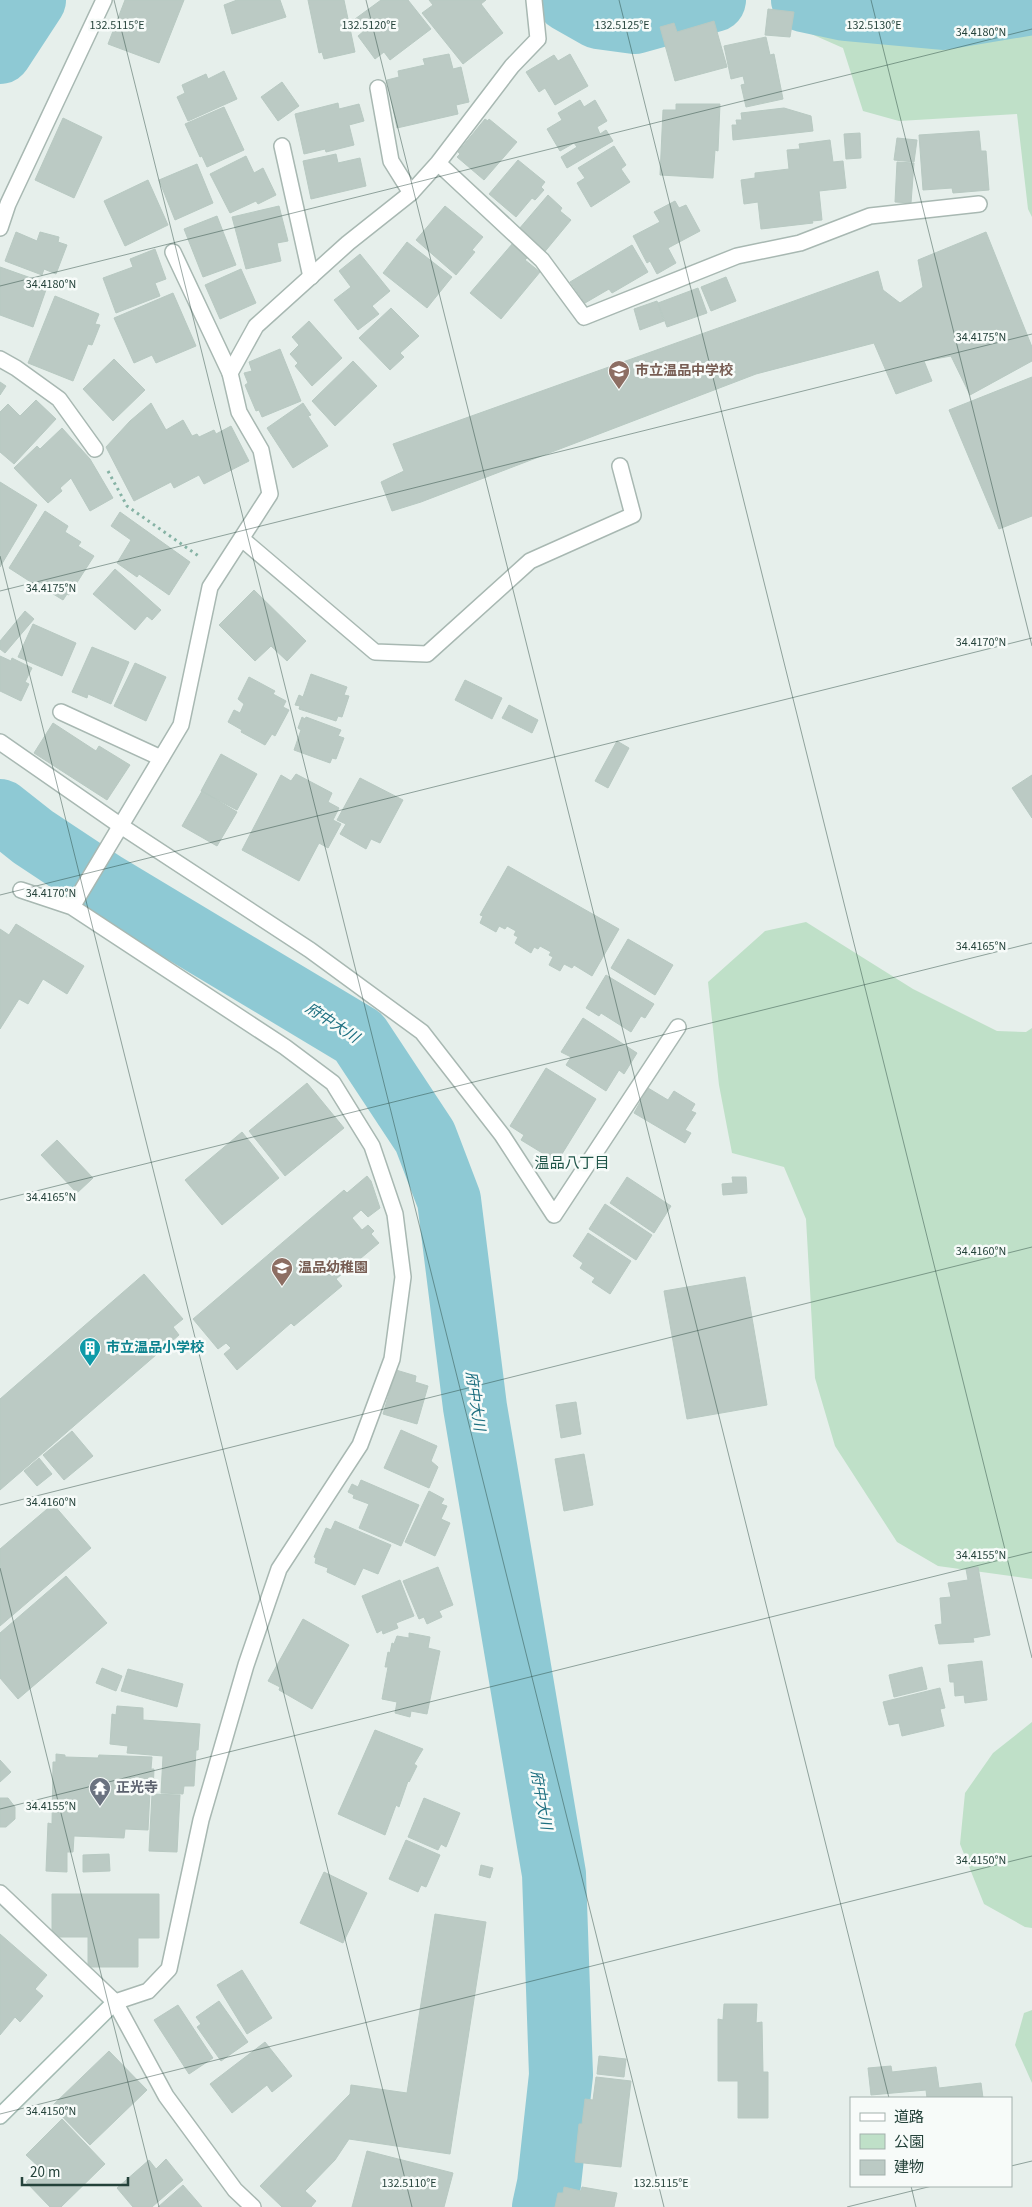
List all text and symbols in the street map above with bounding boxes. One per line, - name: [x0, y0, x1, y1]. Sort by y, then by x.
- text: 132.5115°E: [89, 17, 145, 34]
- text: 132.5120°E: [341, 17, 397, 34]
- text: 132.5125°E: [594, 17, 650, 34]
- text: 132.5130°E: [846, 17, 902, 34]
- text: 34.4180°N: [956, 24, 1006, 41]
- text: 34.4180°N: [26, 276, 76, 293]
- text: 34.4175°N: [956, 329, 1006, 346]
- school or university icon: 市立温品中学校: [607, 359, 631, 390]
- place label: 市立温品中学校: [635, 361, 733, 381]
- text: 34.4175°N: [26, 580, 76, 597]
- text: 34.4170°N: [956, 634, 1006, 651]
- text: 34.4170°N: [26, 885, 76, 902]
- text: 34.4165°N: [956, 938, 1006, 955]
- water label: 府中大川: [301, 998, 365, 1049]
- district label: 温品八丁目: [534, 1153, 610, 1174]
- text: 34.4165°N: [26, 1189, 76, 1206]
- text: 34.4160°N: [956, 1243, 1006, 1260]
- school or university icon: 温品幼稚園: [270, 1256, 294, 1287]
- place label: 温品幼稚園: [298, 1258, 368, 1278]
- building icon: 市立温品小学校: [78, 1336, 102, 1367]
- place label: 市立温品小学校: [106, 1338, 204, 1358]
- water label: 府中大川: [460, 1370, 490, 1434]
- text: 34.4160°N: [26, 1494, 76, 1511]
- text: 34.4155°N: [956, 1547, 1006, 1564]
- water label: 府中大川: [525, 1769, 557, 1833]
- temple icon: 正光寺: [88, 1776, 112, 1807]
- place label: 正光寺: [116, 1778, 158, 1798]
- text: 34.4155°N: [26, 1798, 76, 1815]
- text: 34.4150°N: [956, 1852, 1006, 1869]
- legend: [850, 2097, 1012, 2187]
- text: 34.4150°N: [26, 2103, 76, 2120]
- text: 道路: [894, 2107, 924, 2128]
- text: 公園: [894, 2132, 924, 2153]
- scale bar: [22, 2154, 129, 2186]
- text: 建物: [894, 2157, 924, 2178]
- text: 20 m: [30, 2162, 60, 2183]
- text: 132.5110°E: [381, 2175, 437, 2192]
- text: 132.5115°E: [633, 2175, 689, 2192]

